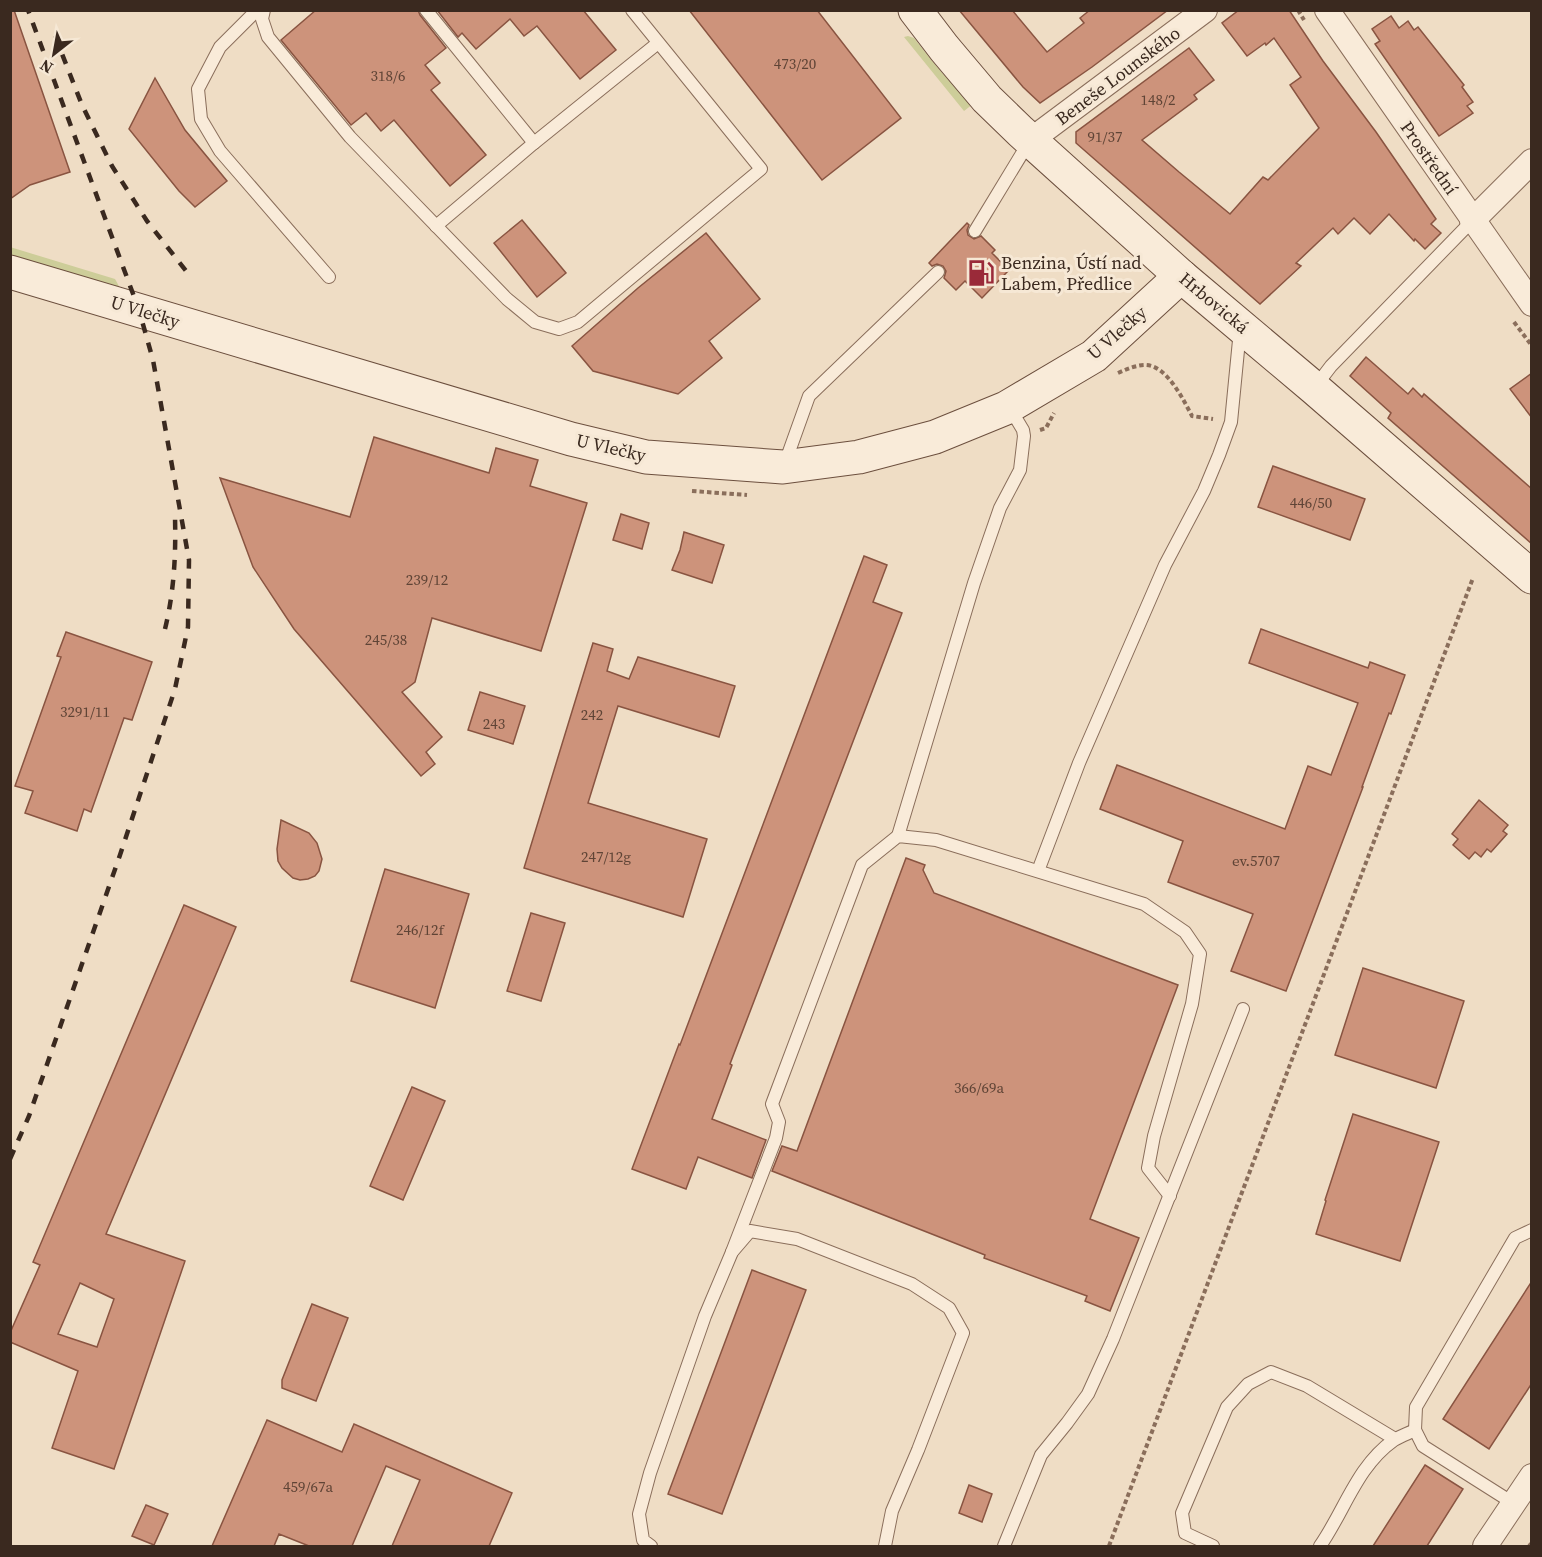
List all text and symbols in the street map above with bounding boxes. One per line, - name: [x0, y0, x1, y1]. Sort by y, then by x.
- street label: Beneše Lounského: [1050, 20, 1185, 131]
- north arrow: [24, 24, 84, 84]
- house number: 473/20: [774, 53, 816, 74]
- text: N: [35, 54, 57, 79]
- house number: 318/6: [371, 65, 405, 86]
- house number: 148/2: [1141, 89, 1175, 110]
- street label: Prostřední: [1395, 116, 1464, 199]
- house number: 91/37: [1088, 126, 1122, 147]
- place label: Benzina, Ústí nad Labem, Předlice: [1001, 250, 1142, 296]
- fuel station icon: Benzina, Ústí nad Labem, Předlice: [966, 258, 996, 288]
- street label: Hrbovická: [1174, 266, 1255, 340]
- street label: U Vlečky: [108, 289, 184, 334]
- street label: U Vlečky: [1082, 299, 1152, 365]
- street label: U Vlečky: [574, 427, 649, 468]
- house number: 446/50: [1290, 492, 1332, 513]
- house number: 239/12: [406, 569, 448, 590]
- house number: 245/38: [365, 629, 407, 650]
- house number: 3291/11: [60, 701, 110, 722]
- house number: 242: [581, 704, 603, 725]
- house number: 243: [483, 713, 505, 734]
- house number: 247/12g: [581, 846, 631, 867]
- house number: ev.5707: [1232, 850, 1280, 871]
- house number: 246/12f: [396, 919, 446, 940]
- house number: 366/69a: [954, 1077, 1004, 1098]
- house number: 459/67a: [283, 1476, 333, 1497]

